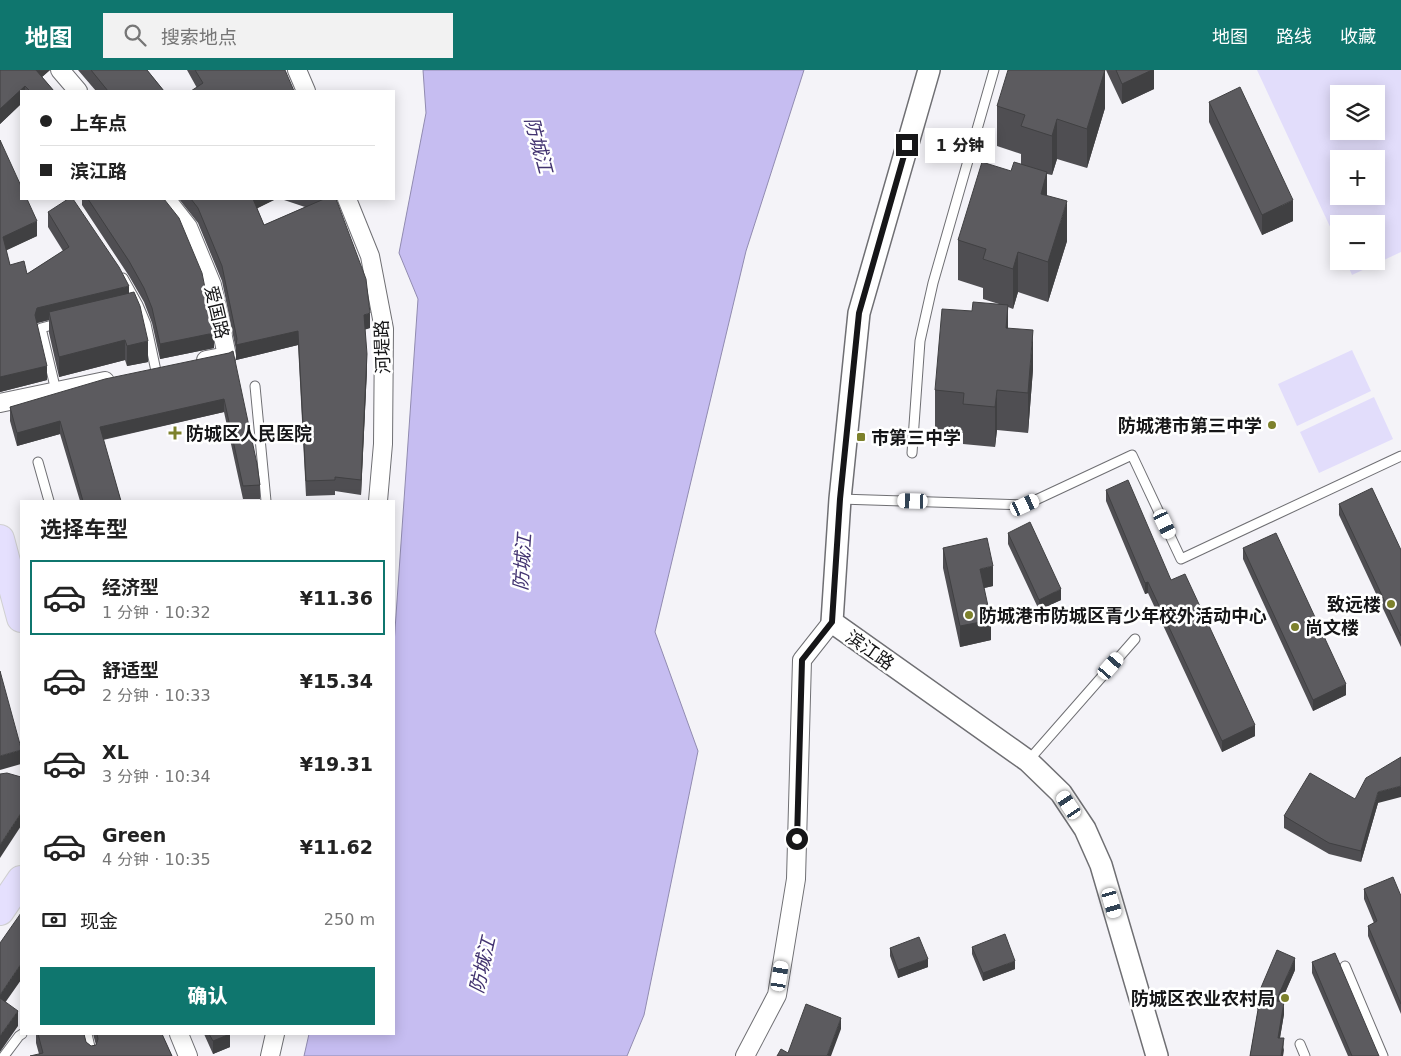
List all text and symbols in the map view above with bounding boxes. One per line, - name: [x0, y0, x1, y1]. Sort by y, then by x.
- search box: [103, 13, 453, 58]
- icon: search: [121, 21, 149, 49]
- text: 地图: [25, 24, 73, 52]
- text: 搜索地点: [161, 26, 237, 48]
- text: 地图: [1212, 26, 1248, 47]
- text: 路线: [1276, 26, 1312, 47]
- text: 收藏: [1340, 26, 1376, 47]
- map controls: [1330, 85, 1385, 270]
- button: layers: [1330, 85, 1385, 140]
- text: 上车点: [70, 112, 127, 134]
- water label: 防城江: [521, 115, 558, 177]
- callout: 1 分钟: [924, 128, 994, 162]
- route end: [896, 134, 918, 156]
- text: 1 分钟: [936, 136, 984, 155]
- button: +: [1330, 150, 1385, 205]
- text: 滨江路: [70, 160, 127, 182]
- button: −: [1330, 215, 1385, 270]
- street label: 爱国路: [201, 283, 233, 341]
- street label: 河堤路: [371, 320, 393, 374]
- place label: 防城港市第三中学: [1118, 415, 1262, 436]
- marker: 防城港市第三中学: [1266, 419, 1278, 431]
- place label: 防城区人民医院: [186, 423, 312, 444]
- marker: 防城区人民医院: [168, 426, 182, 440]
- place label: 巿第三中学: [871, 427, 961, 448]
- marker: 巿第三中学: [855, 431, 867, 443]
- car: [1008, 492, 1041, 518]
- car: [897, 493, 928, 509]
- car: [1151, 507, 1178, 541]
- text: 选择车型: [40, 517, 128, 542]
- water label: 防城江: [509, 531, 535, 591]
- icon: car: [42, 575, 87, 620]
- text: 经济型: [102, 576, 159, 598]
- text: ¥11.36: [300, 587, 373, 609]
- place label: 致远楼: [1327, 594, 1381, 615]
- marker: 致远楼: [1385, 598, 1397, 610]
- text: 1 分钟 · 10:32: [102, 603, 211, 622]
- place label: 防城港市防城区青少年校外活动中心: [979, 605, 1267, 626]
- marker: 防城港市防城区青少年校外活动中心: [963, 609, 975, 621]
- place label: 尚文楼: [1305, 617, 1359, 638]
- marker: 尚文楼: [1289, 621, 1301, 633]
- street label: 滨江路: [842, 626, 898, 674]
- car: [1095, 650, 1126, 682]
- icon: car: [42, 658, 87, 703]
- text: 舒适型: [102, 659, 159, 681]
- text: ¥15.34: [300, 670, 373, 692]
- text: 2 分钟 · 10:33: [102, 686, 211, 705]
- icon: car: [42, 741, 87, 786]
- text: XL: [102, 741, 129, 763]
- text: ¥19.31: [300, 753, 373, 775]
- text: 3 分钟 · 10:34: [102, 767, 211, 786]
- car: [1054, 788, 1083, 822]
- icon: car: [42, 824, 87, 869]
- text: Green: [102, 824, 166, 846]
- route start: [786, 828, 808, 850]
- text: ¥11.62: [300, 836, 373, 858]
- text: 4 分钟 · 10:35: [102, 850, 211, 869]
- car: [1100, 887, 1123, 919]
- icon: cash: [40, 906, 68, 934]
- text: 现金: [80, 910, 118, 932]
- text: 250 m: [324, 910, 375, 929]
- water label: 防城江: [465, 933, 500, 995]
- car: [770, 960, 789, 992]
- button: 确认: [40, 967, 375, 1025]
- place label: 防城区农业农村局: [1131, 988, 1275, 1009]
- marker: 防城区农业农村局: [1279, 992, 1291, 1004]

